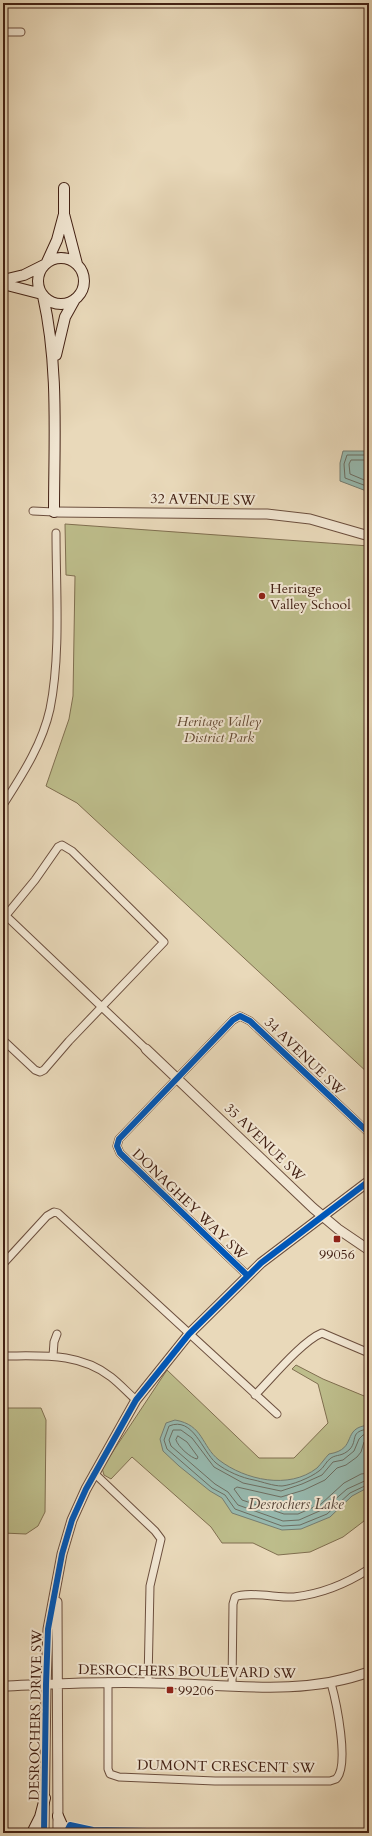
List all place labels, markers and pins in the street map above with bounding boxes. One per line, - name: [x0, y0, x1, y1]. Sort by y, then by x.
- place label: Heritage Valley School: [270, 579, 351, 614]
- marker: Heritage Valley School: [257, 591, 267, 601]
- marker: 99056: [332, 1234, 342, 1244]
- place label: 99056: [319, 1245, 355, 1264]
- place label: 99206: [178, 1681, 214, 1700]
- marker: 99206: [165, 1685, 175, 1695]

